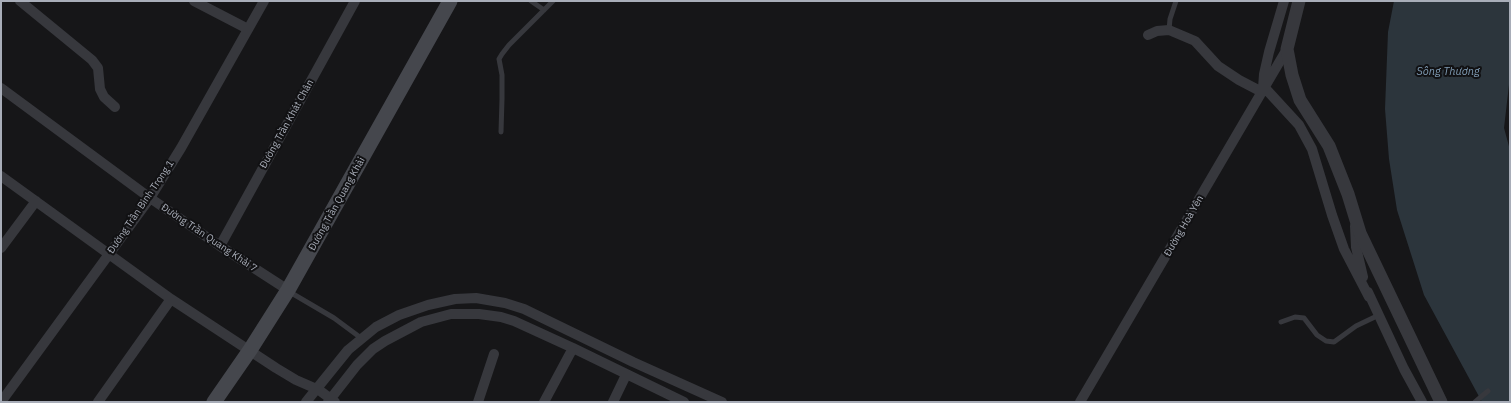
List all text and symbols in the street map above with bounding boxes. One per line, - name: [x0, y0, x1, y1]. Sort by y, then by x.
- water label: Sông Thương: [1416, 65, 1480, 79]
- street label: Đường Trần Khát Chân: [258, 77, 316, 171]
- street label: Đường Trần Quang Khải: [306, 155, 368, 253]
- street label: Đường Trần Bình Trọng 1: [105, 158, 177, 256]
- street label: Đường Hoà Yên: [1162, 193, 1206, 259]
- street label: Đường Trần Quang Khải 7: [159, 201, 259, 275]

